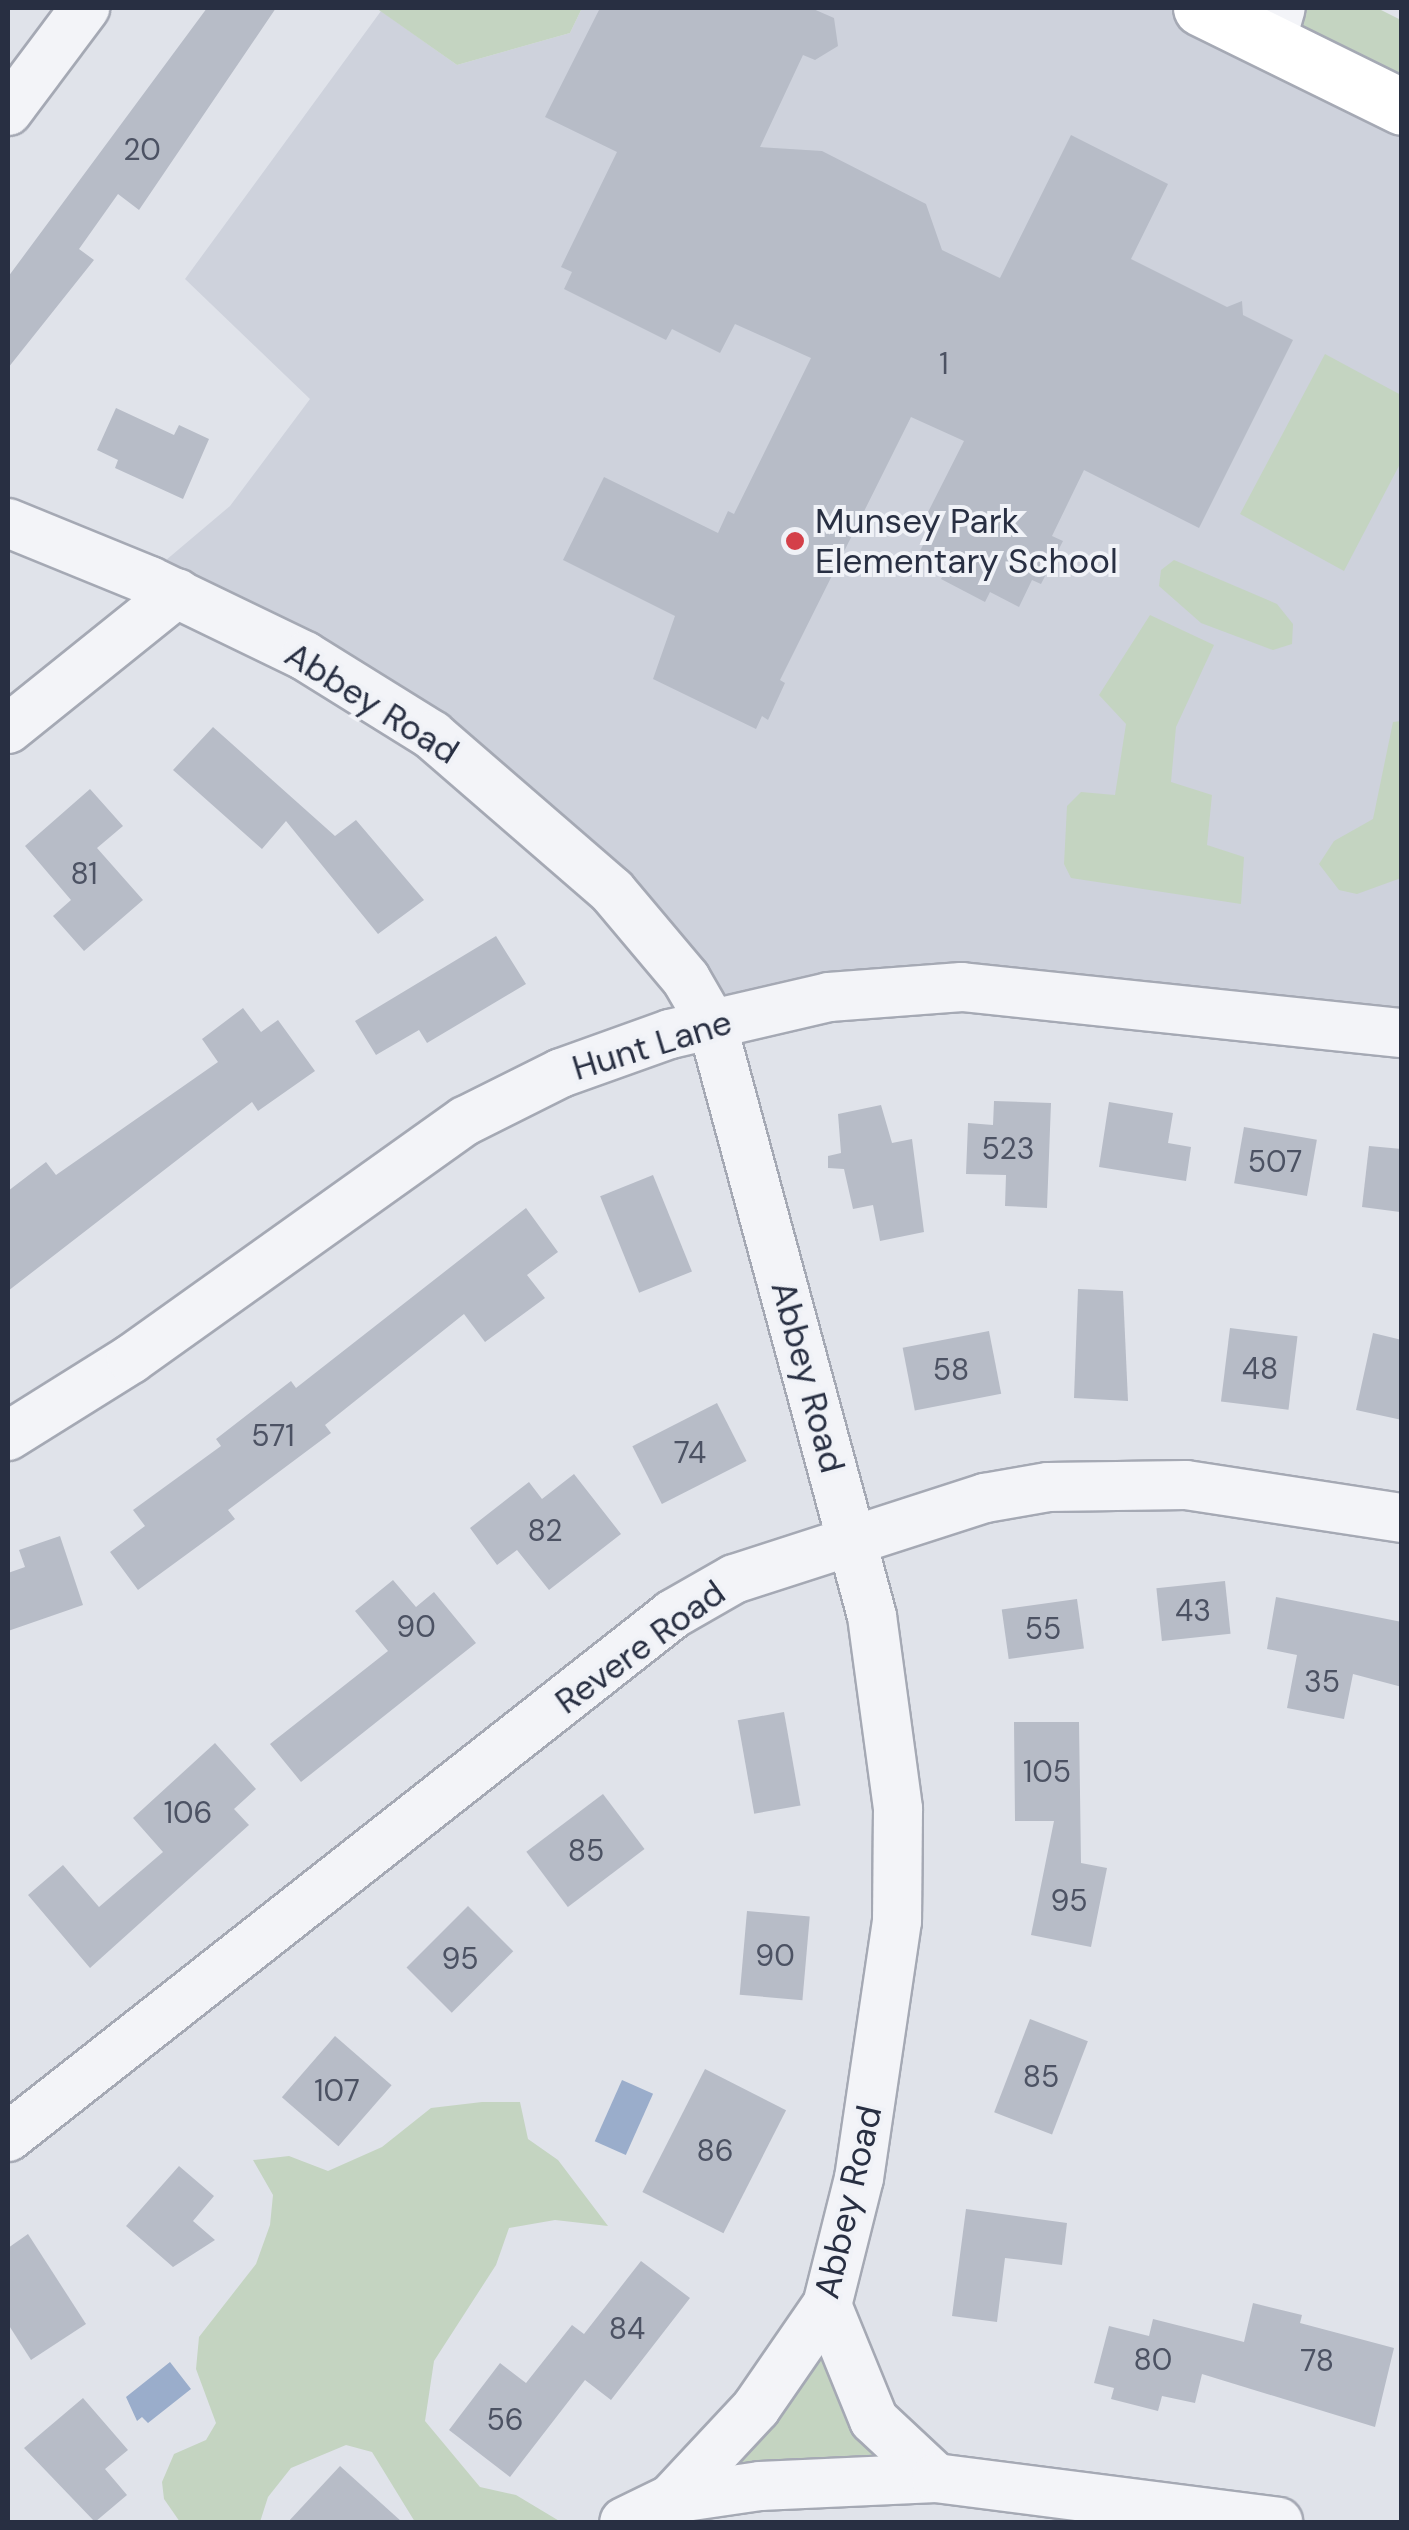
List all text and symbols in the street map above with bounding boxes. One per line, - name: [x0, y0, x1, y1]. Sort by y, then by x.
- house number: 20: [123, 132, 161, 168]
- house number: 1: [939, 346, 949, 382]
- place label: Munsey Park Elementary School: [815, 500, 1118, 582]
- marker: Munsey Park Elementary School: [784, 530, 806, 552]
- street label: Abbey Road: [278, 633, 466, 773]
- house number: 81: [71, 856, 97, 892]
- street label: Hunt Lane: [567, 1001, 737, 1089]
- house number: 523: [982, 1131, 1034, 1167]
- house number: 507: [1248, 1144, 1302, 1180]
- street label: Abbey Road: [762, 1277, 854, 1477]
- house number: 48: [1242, 1351, 1278, 1387]
- house number: 58: [933, 1352, 969, 1388]
- house number: 571: [251, 1418, 295, 1454]
- house number: 74: [674, 1435, 706, 1471]
- house number: 82: [527, 1513, 563, 1549]
- street label: Revere Road: [547, 1571, 733, 1723]
- house number: 43: [1175, 1593, 1211, 1629]
- house number: 90: [396, 1609, 436, 1645]
- house number: 55: [1025, 1611, 1061, 1647]
- house number: 35: [1304, 1664, 1340, 1700]
- house number: 105: [1023, 1754, 1071, 1790]
- house number: 106: [164, 1795, 212, 1831]
- house number: 85: [568, 1833, 604, 1869]
- house number: 95: [1050, 1883, 1088, 1919]
- house number: 90: [755, 1938, 795, 1974]
- house number: 95: [441, 1941, 479, 1977]
- house number: 85: [1023, 2059, 1059, 2095]
- house number: 107: [314, 2073, 360, 2109]
- street label: Abbey Road: [805, 2102, 891, 2302]
- house number: 86: [696, 2133, 734, 2169]
- house number: 84: [609, 2311, 645, 2347]
- house number: 80: [1134, 2342, 1172, 2378]
- house number: 78: [1300, 2343, 1334, 2379]
- house number: 56: [486, 2402, 524, 2438]

